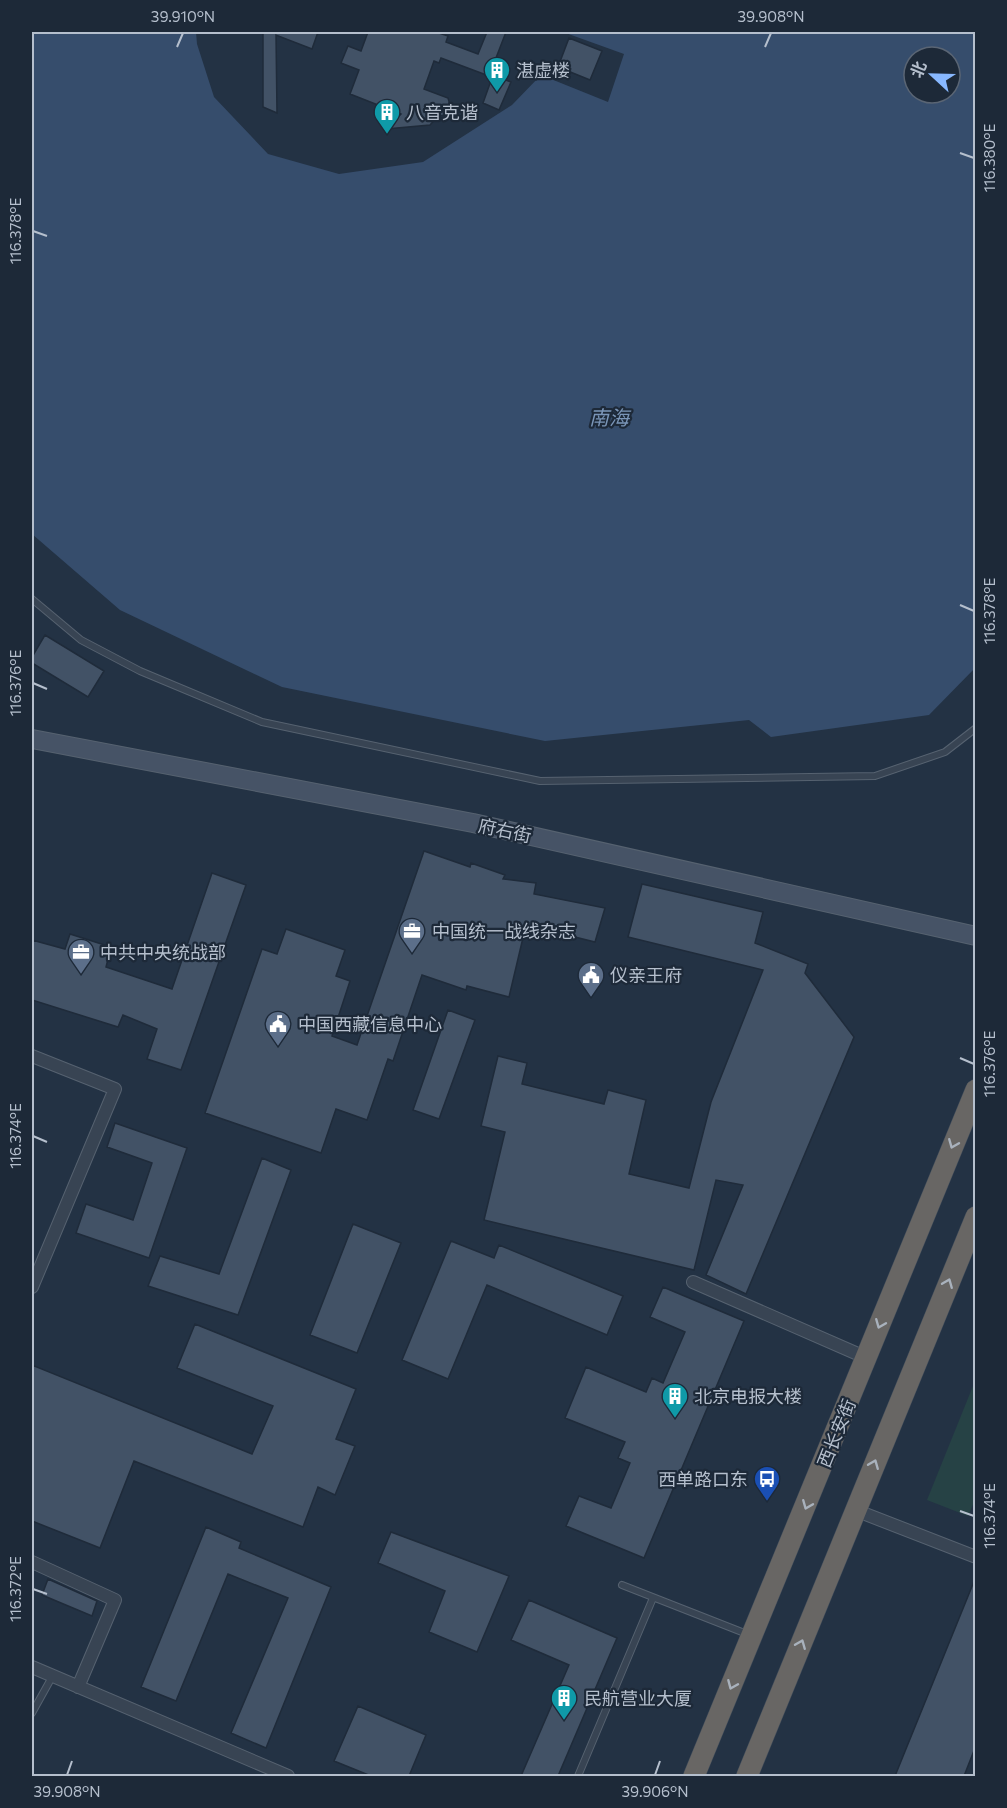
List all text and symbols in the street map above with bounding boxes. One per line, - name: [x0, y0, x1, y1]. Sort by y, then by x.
- text: 39.910°N: [151, 7, 215, 25]
- text: 39.908°N: [737, 7, 805, 25]
- north arrow: [902, 45, 962, 105]
- building icon: 湛虚楼: [482, 55, 512, 93]
- text: 北: [906, 58, 929, 80]
- place label: 湛虚楼: [516, 59, 570, 81]
- building icon: 八音克谐: [372, 97, 402, 135]
- place label: 八音克谐: [406, 101, 478, 123]
- text: 116.380°E: [980, 124, 998, 192]
- text: 116.378°E: [6, 198, 24, 264]
- water label: 南海: [589, 405, 632, 429]
- text: 116.378°E: [980, 578, 998, 644]
- text: 116.376°E: [6, 650, 24, 716]
- street label: 府右街: [476, 814, 534, 846]
- office icon: 中国统一战线杂志: [397, 916, 427, 954]
- place label: 中国统一战线杂志: [432, 920, 576, 942]
- office icon: 中共中央统战部: [66, 937, 96, 975]
- place label: 中共中央统战部: [100, 941, 226, 963]
- public building icon: 仪亲王府: [576, 960, 606, 998]
- place label: 仪亲王府: [610, 964, 682, 986]
- public building icon: 中国西藏信息中心: [263, 1009, 293, 1047]
- place label: 中国西藏信息中心: [298, 1013, 442, 1035]
- text: 116.376°E: [980, 1031, 998, 1097]
- text: 116.374°E: [6, 1103, 24, 1169]
- one-way arrow: [948, 1138, 961, 1148]
- one-way arrow: [941, 1279, 953, 1290]
- one-way arrow: [875, 1318, 887, 1329]
- building icon: 北京电报大楼: [660, 1381, 690, 1419]
- place label: 北京电报大楼: [694, 1385, 802, 1407]
- street label: 西长安街: [812, 1396, 860, 1470]
- one-way arrow: [867, 1459, 879, 1470]
- bus stop icon: 西单路口东: [752, 1464, 782, 1502]
- place label: 西单路口东: [658, 1468, 748, 1490]
- text: 116.374°E: [980, 1483, 998, 1549]
- one-way arrow: [802, 1499, 814, 1510]
- text: 116.372°E: [6, 1556, 24, 1622]
- one-way arrow: [794, 1640, 806, 1651]
- one-way arrow: [727, 1679, 739, 1690]
- building icon: 民航营业大厦: [549, 1683, 579, 1721]
- place label: 民航营业大厦: [584, 1687, 692, 1709]
- text: 39.908°N: [33, 1782, 101, 1800]
- text: 39.906°N: [621, 1782, 689, 1800]

